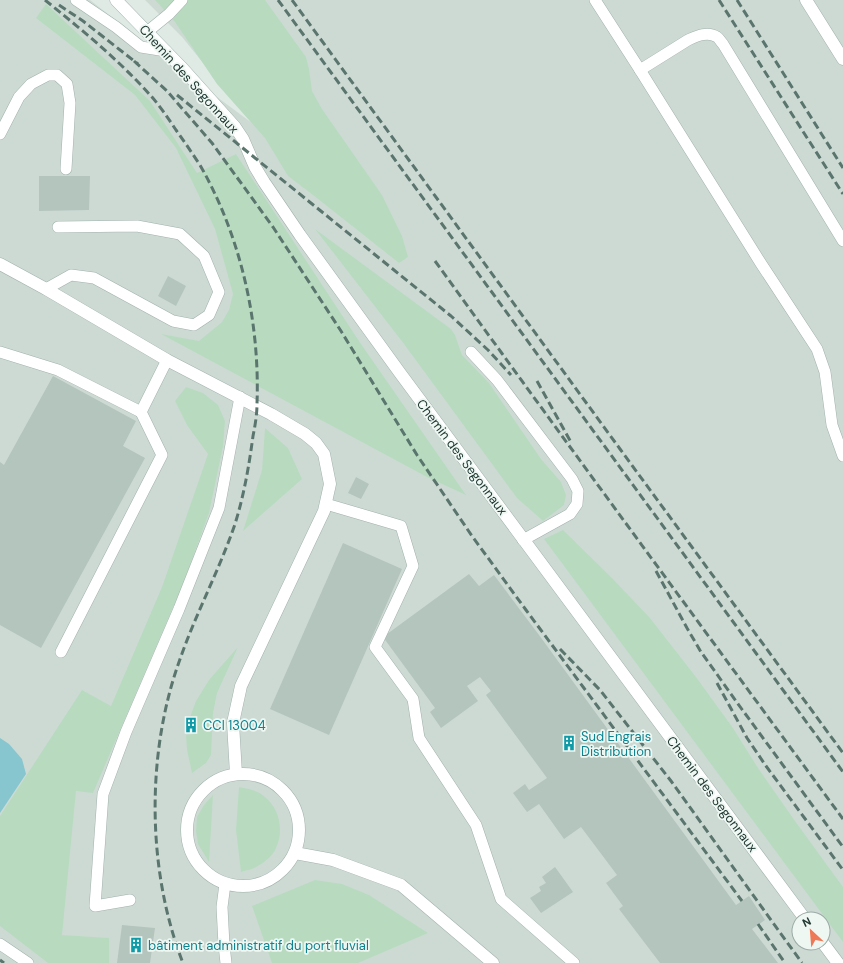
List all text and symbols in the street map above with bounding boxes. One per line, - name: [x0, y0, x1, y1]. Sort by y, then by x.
- street label: Chemin des Segonnaux: [136, 21, 243, 137]
- street label: Chemin des Segonnaux: [413, 396, 511, 519]
- building icon: CCI 13004: [182, 716, 200, 734]
- place label: CCI 13004: [203, 717, 266, 734]
- place label: Sud Engrais Distribution: [581, 728, 651, 760]
- street label: Chemin des Segonnaux: [663, 733, 761, 856]
- building icon: Sud Engrais Distribution: [560, 734, 578, 752]
- north arrow: [791, 911, 831, 951]
- text: N: [800, 914, 813, 930]
- building icon: bâtiment administratif du port fluvial: [127, 936, 145, 954]
- place label: bâtiment administratif du port fluvial: [148, 937, 369, 954]

